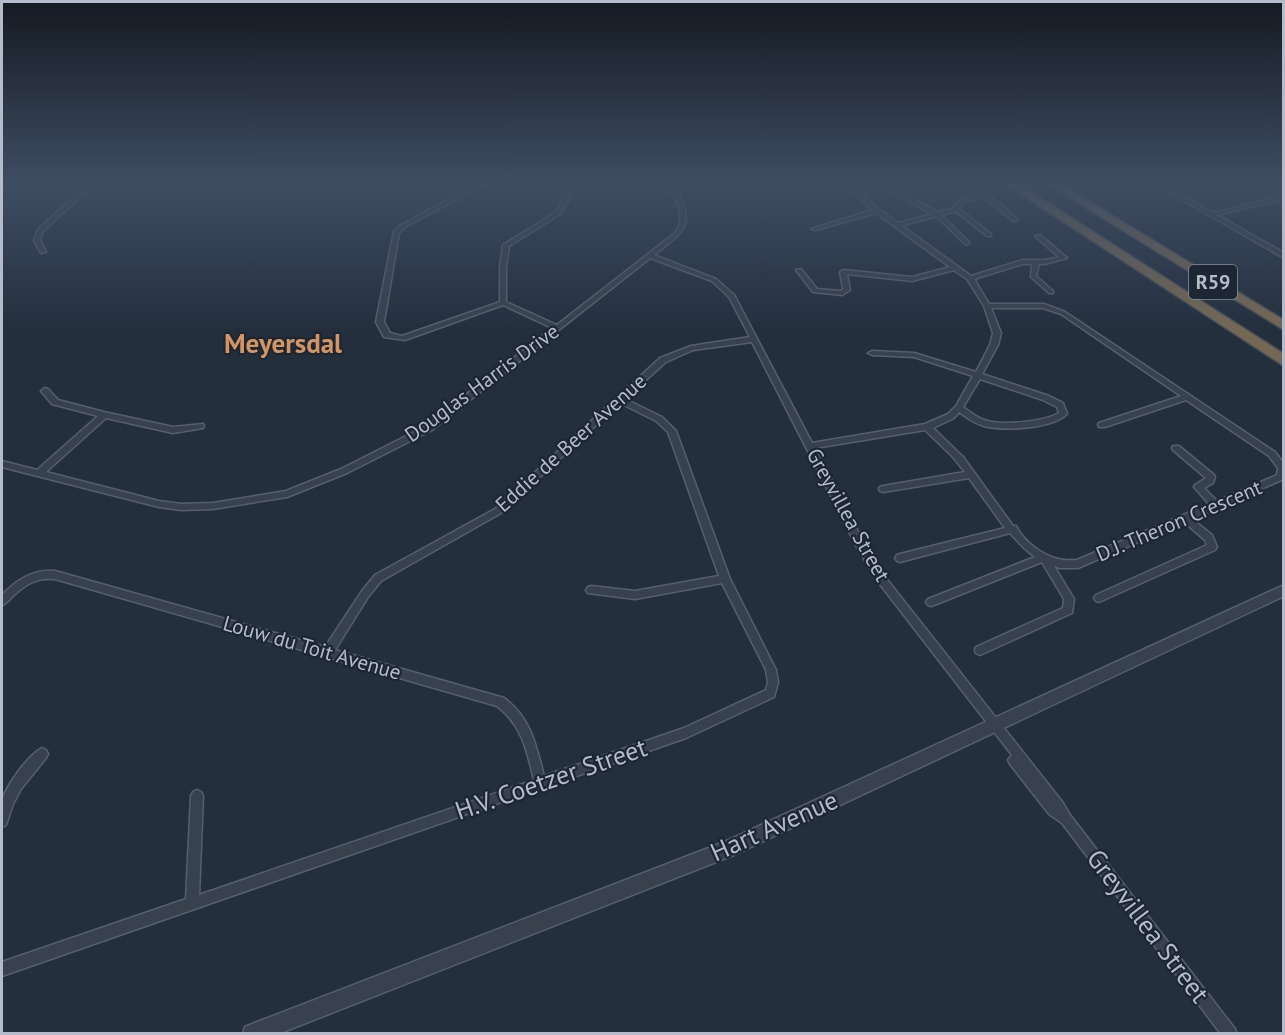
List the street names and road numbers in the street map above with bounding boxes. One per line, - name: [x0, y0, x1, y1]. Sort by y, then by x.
- road number: R59: [1189, 265, 1237, 299]
- street label: Douglas Harris Drive: [399, 317, 564, 448]
- street label: Eddie de Beer Avenue: [489, 368, 652, 518]
- street label: Greyvillea Street: [801, 443, 896, 586]
- street label: D.J. Theron Crescent: [1092, 473, 1266, 568]
- street label: Louw du Toit Avenue: [220, 609, 404, 686]
- street label: H.V. Coetzer Street: [451, 730, 651, 827]
- street label: Hart Avenue: [705, 783, 843, 868]
- street label: Greyvillea Street: [1080, 842, 1217, 1009]

